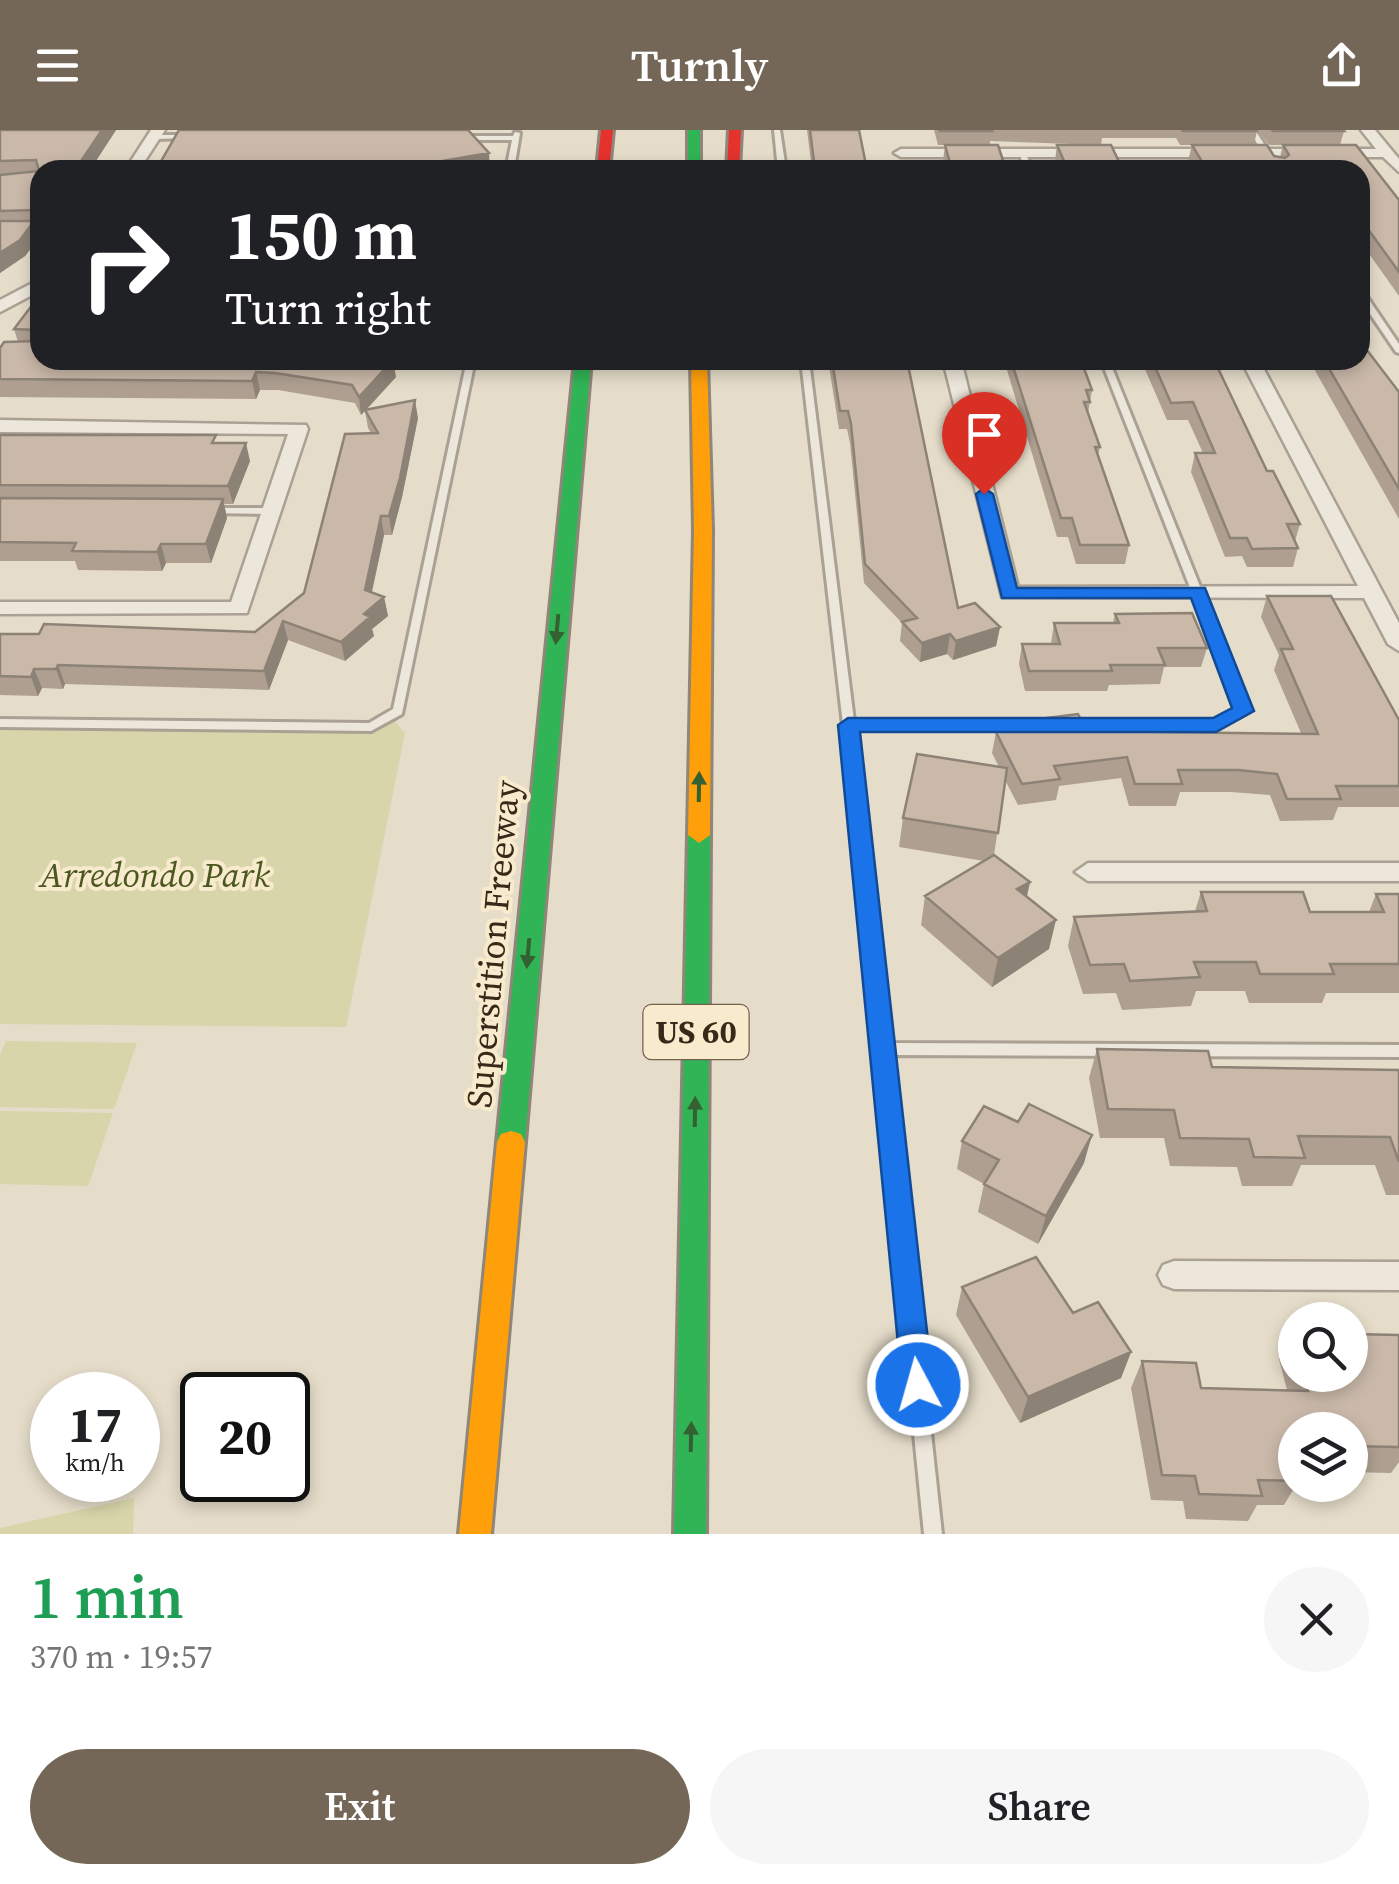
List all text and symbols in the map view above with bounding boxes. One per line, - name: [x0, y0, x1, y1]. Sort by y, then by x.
- text: Turnly: [631, 34, 768, 96]
- icon: menu: [30, 38, 85, 93]
- icon: share: [1314, 38, 1369, 93]
- text: 150 m: [225, 186, 417, 282]
- icon: right: [60, 200, 190, 330]
- text: Turn right: [225, 277, 431, 339]
- pin: [942, 392, 1027, 495]
- icon: arrive: [957, 407, 1012, 462]
- one-way arrow: [548, 614, 564, 646]
- one-way arrow: [692, 770, 708, 802]
- street label: Superstition Freeway: [455, 778, 531, 1110]
- park label: Arredondo Park: [38, 851, 270, 899]
- one-way arrow: [519, 937, 535, 969]
- road number: US 60: [644, 1005, 748, 1059]
- one-way arrow: [688, 1095, 704, 1127]
- map controls: [1278, 1302, 1368, 1502]
- button: search: [1278, 1302, 1368, 1392]
- position arrow: [866, 1333, 970, 1437]
- speed limit sign: 20: [180, 1372, 310, 1502]
- text: 17: [68, 1390, 122, 1459]
- button: layers: [1278, 1412, 1368, 1502]
- one-way arrow: [683, 1420, 699, 1452]
- text: km/h: [65, 1445, 125, 1479]
- text: 1 min: [30, 1556, 184, 1638]
- button: close: [1264, 1567, 1369, 1672]
- text: 370 m · 19:57: [30, 1635, 212, 1679]
- button: Exit: [30, 1749, 690, 1864]
- button: Share: [710, 1749, 1369, 1864]

